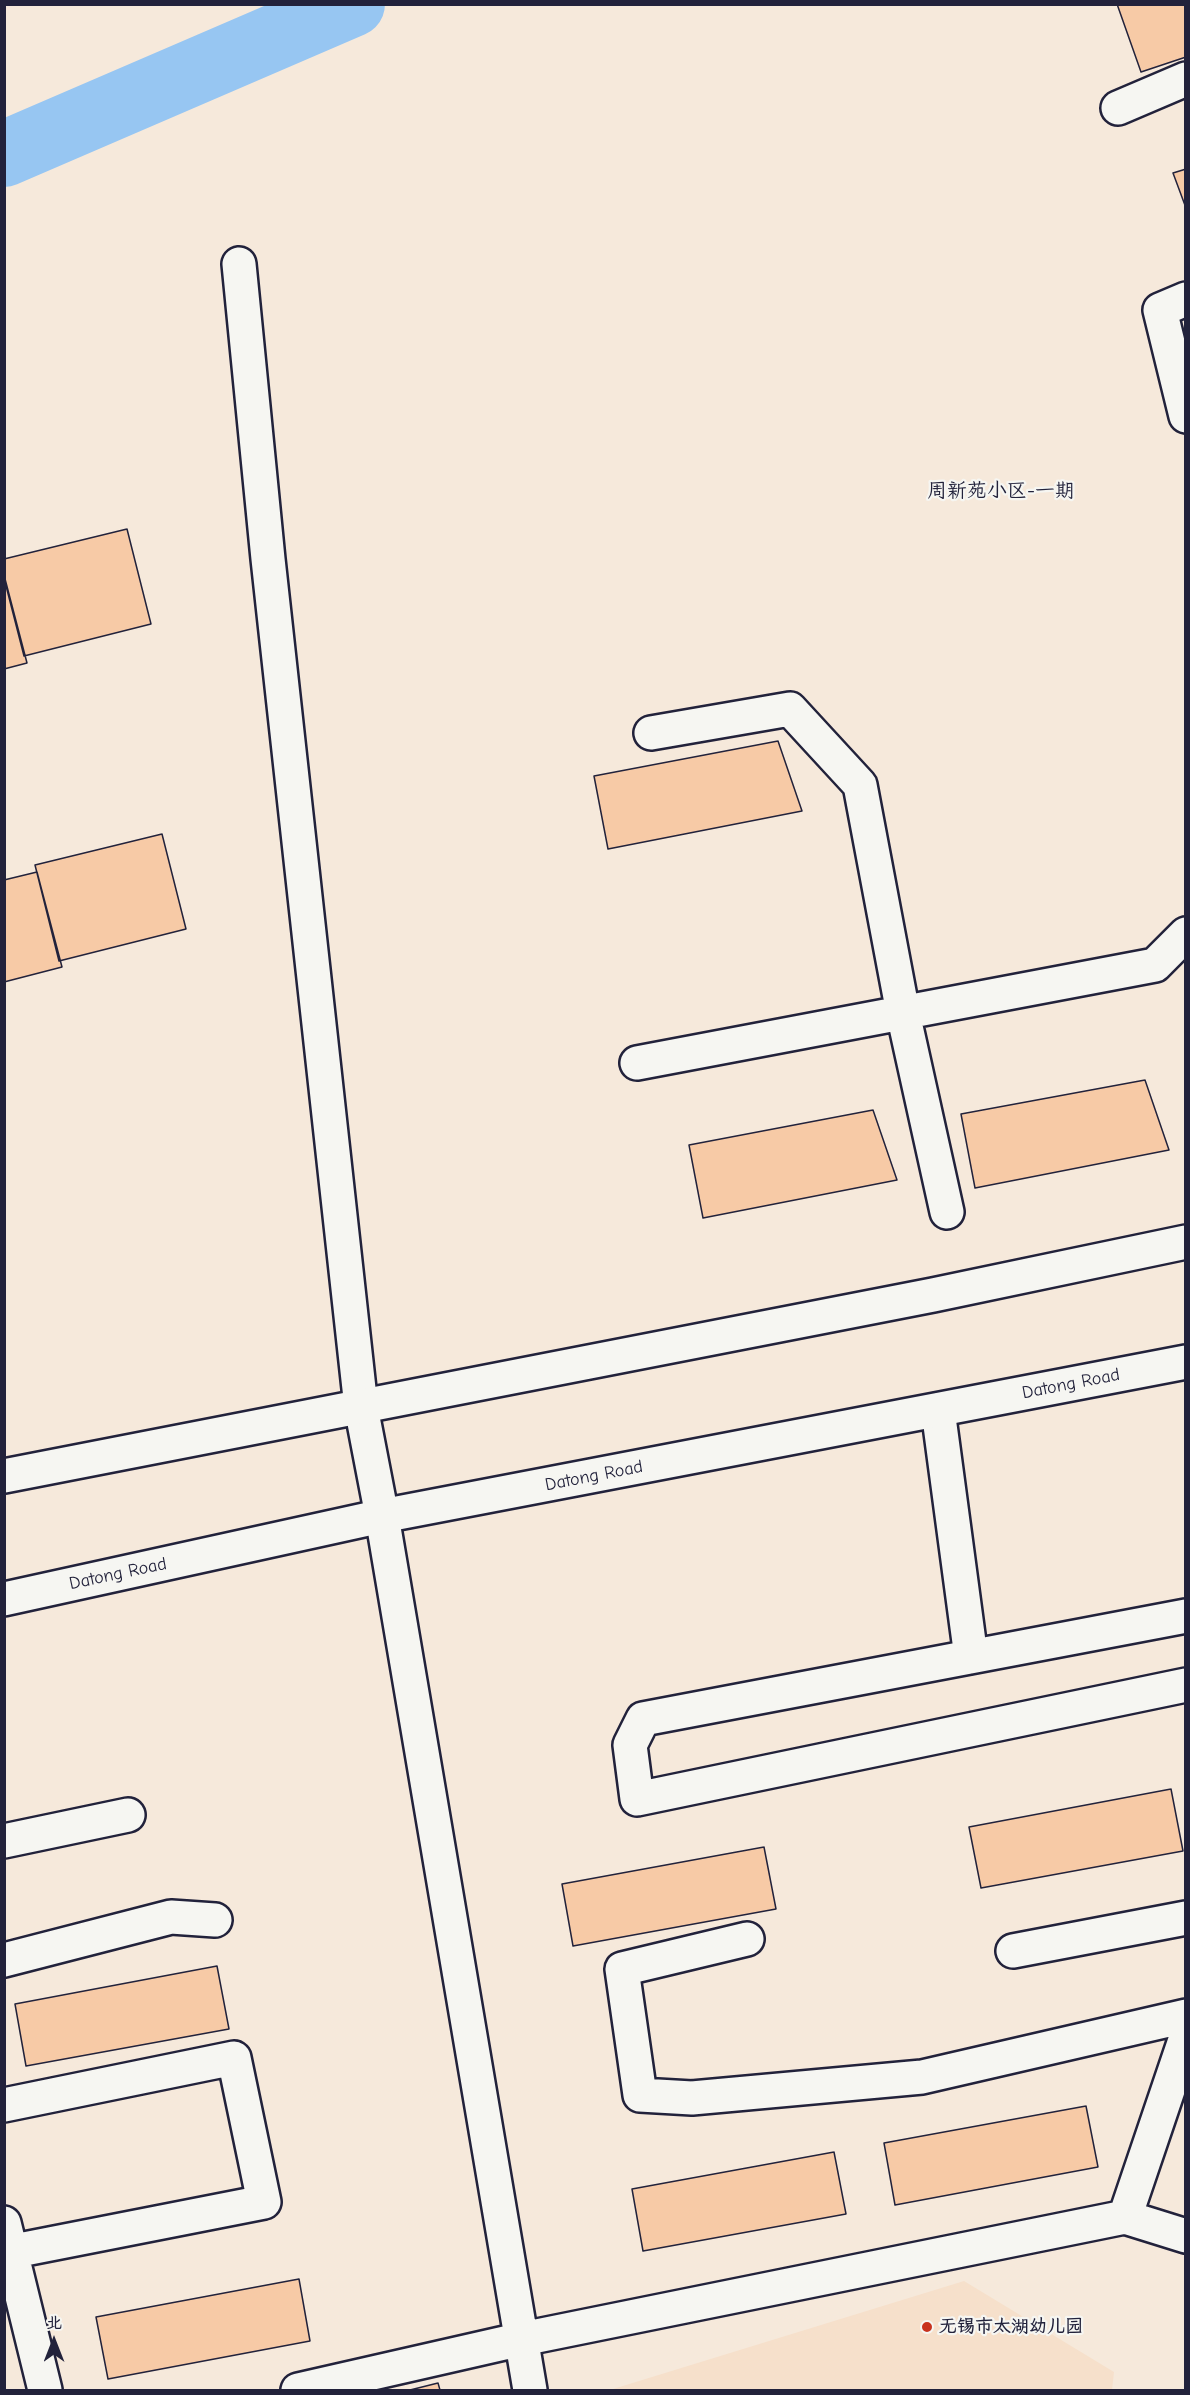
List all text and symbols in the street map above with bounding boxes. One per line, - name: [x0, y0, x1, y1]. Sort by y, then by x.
- district label: 周新苑小区-一期: [927, 479, 1075, 503]
- street label: Datong Road: [1020, 1364, 1122, 1404]
- street label: Datong Road: [543, 1456, 645, 1496]
- street label: Datong Road: [67, 1553, 169, 1595]
- north arrow: [24, 2311, 84, 2371]
- text: 北: [46, 2314, 62, 2332]
- place label: 无锡市太湖幼儿园: [939, 2316, 1083, 2338]
- marker: 无锡市太湖幼儿园: [920, 2320, 934, 2334]

